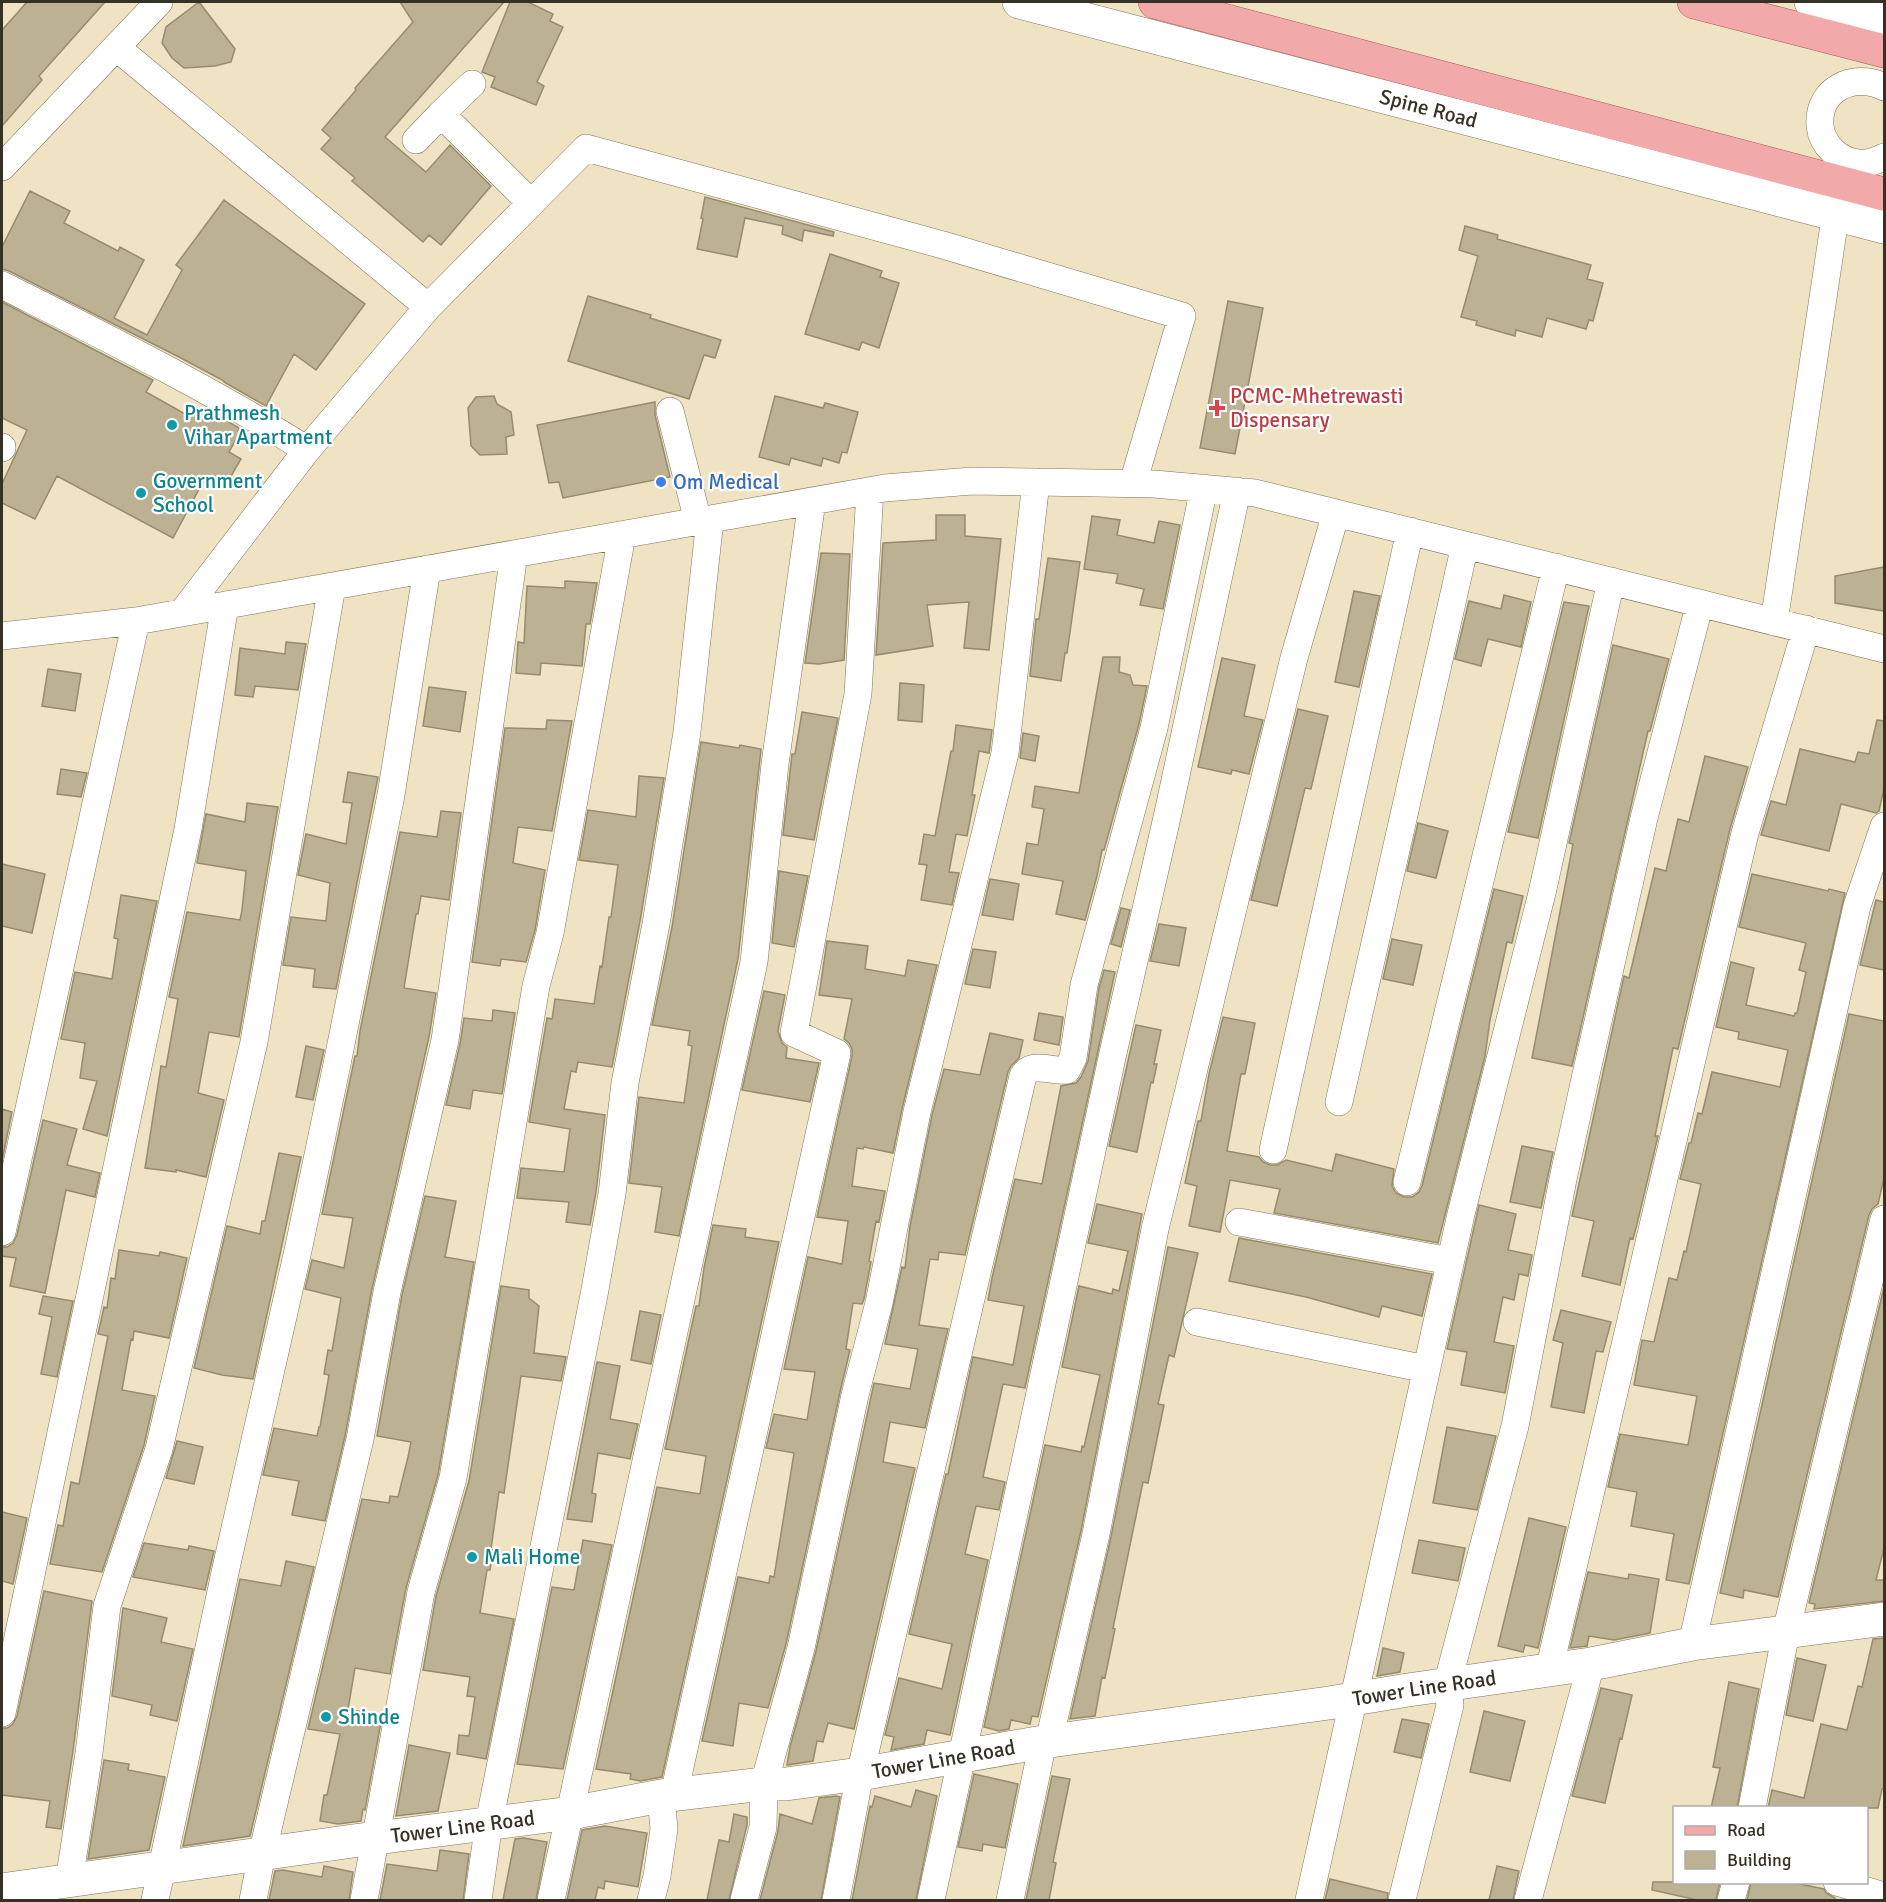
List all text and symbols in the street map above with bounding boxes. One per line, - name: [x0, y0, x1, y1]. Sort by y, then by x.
- street label: Spine Road: [1377, 83, 1480, 134]
- place label: PCMC-Mhetrewasti Dispensary: [1230, 383, 1403, 433]
- marker: PCMC-Mhetrewasti Dispensary: [1208, 399, 1226, 417]
- place label: Prathmesh Vihar Apartment: [184, 400, 332, 450]
- marker: Prathmesh Vihar Apartment: [165, 418, 179, 432]
- place label: Government School: [153, 468, 262, 518]
- place label: Om Medical: [673, 469, 779, 495]
- marker: Om Medical: [654, 475, 668, 489]
- marker: Government School: [134, 486, 148, 500]
- place label: Mali Home: [484, 1544, 580, 1570]
- marker: Mali Home: [465, 1550, 479, 1564]
- street label: Tower Line Road: [1351, 1665, 1498, 1712]
- place label: Shinde: [338, 1704, 400, 1730]
- marker: Shinde: [319, 1710, 333, 1724]
- street label: Tower Line Road: [870, 1734, 1017, 1785]
- street label: Tower Line Road: [389, 1805, 536, 1849]
- legend: [1673, 1806, 1868, 1884]
- text: Road: [1727, 1819, 1766, 1841]
- text: Building: [1727, 1849, 1791, 1871]

